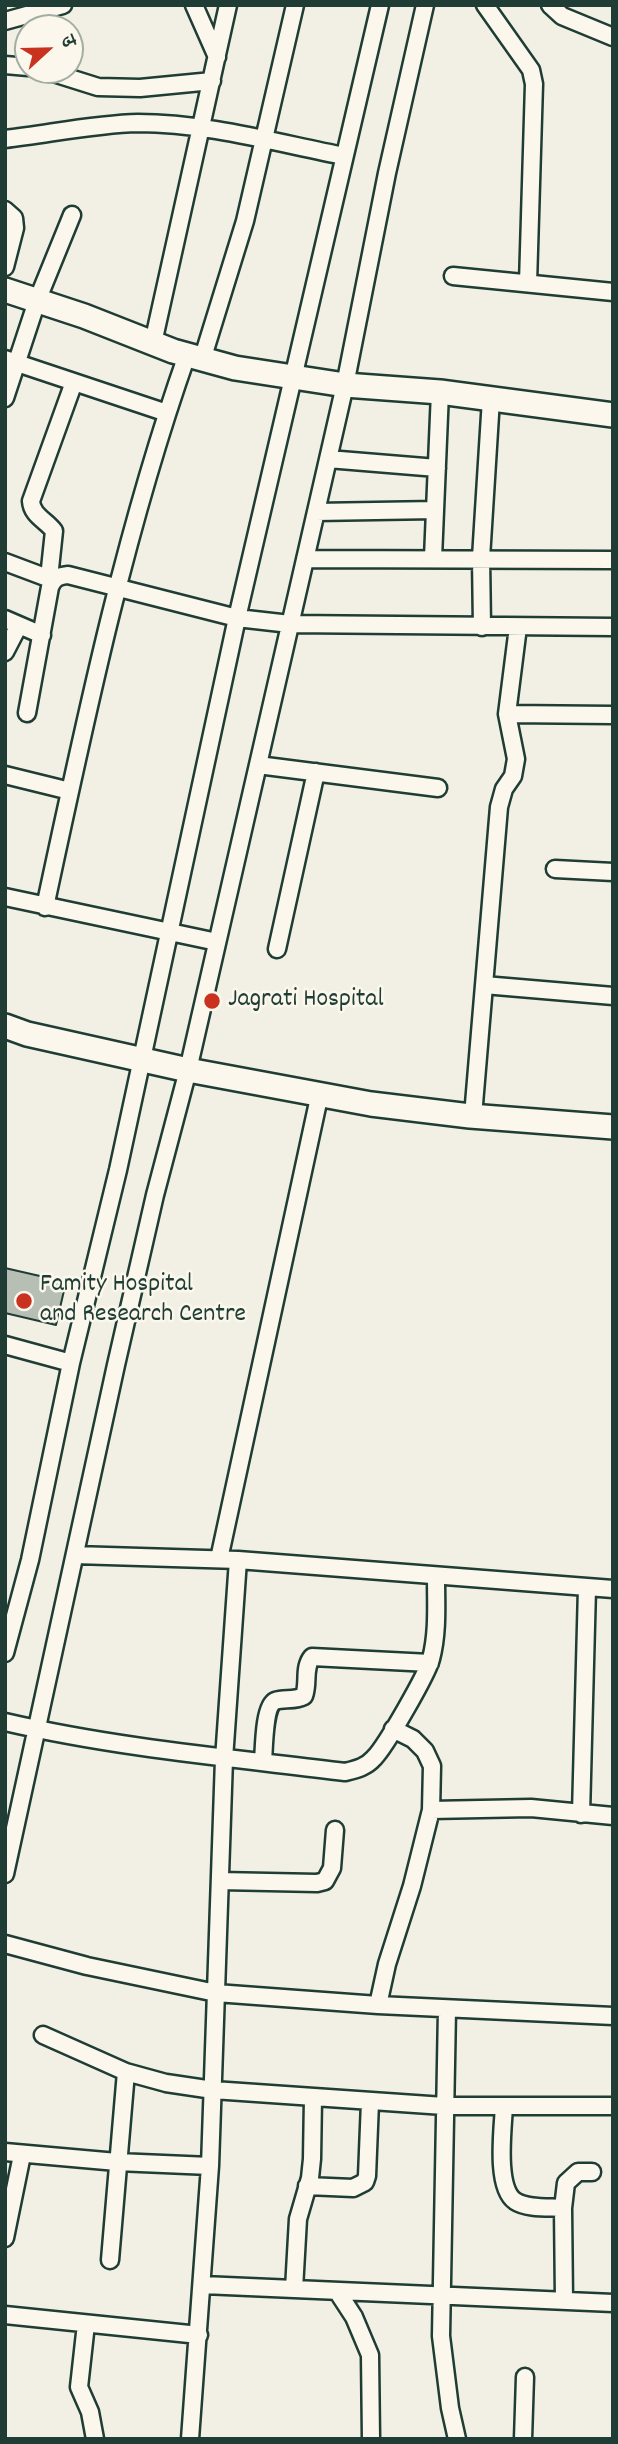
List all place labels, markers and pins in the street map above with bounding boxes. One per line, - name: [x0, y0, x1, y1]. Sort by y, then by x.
- place label: Jagrati Hospital: [228, 985, 384, 1017]
- marker: Jagrati Hospital: [202, 991, 222, 1011]
- place label: Famity Hospital and Research Centre: [40, 1270, 246, 1332]
- marker: Famity Hospital and Research Centre: [14, 1291, 34, 1311]

